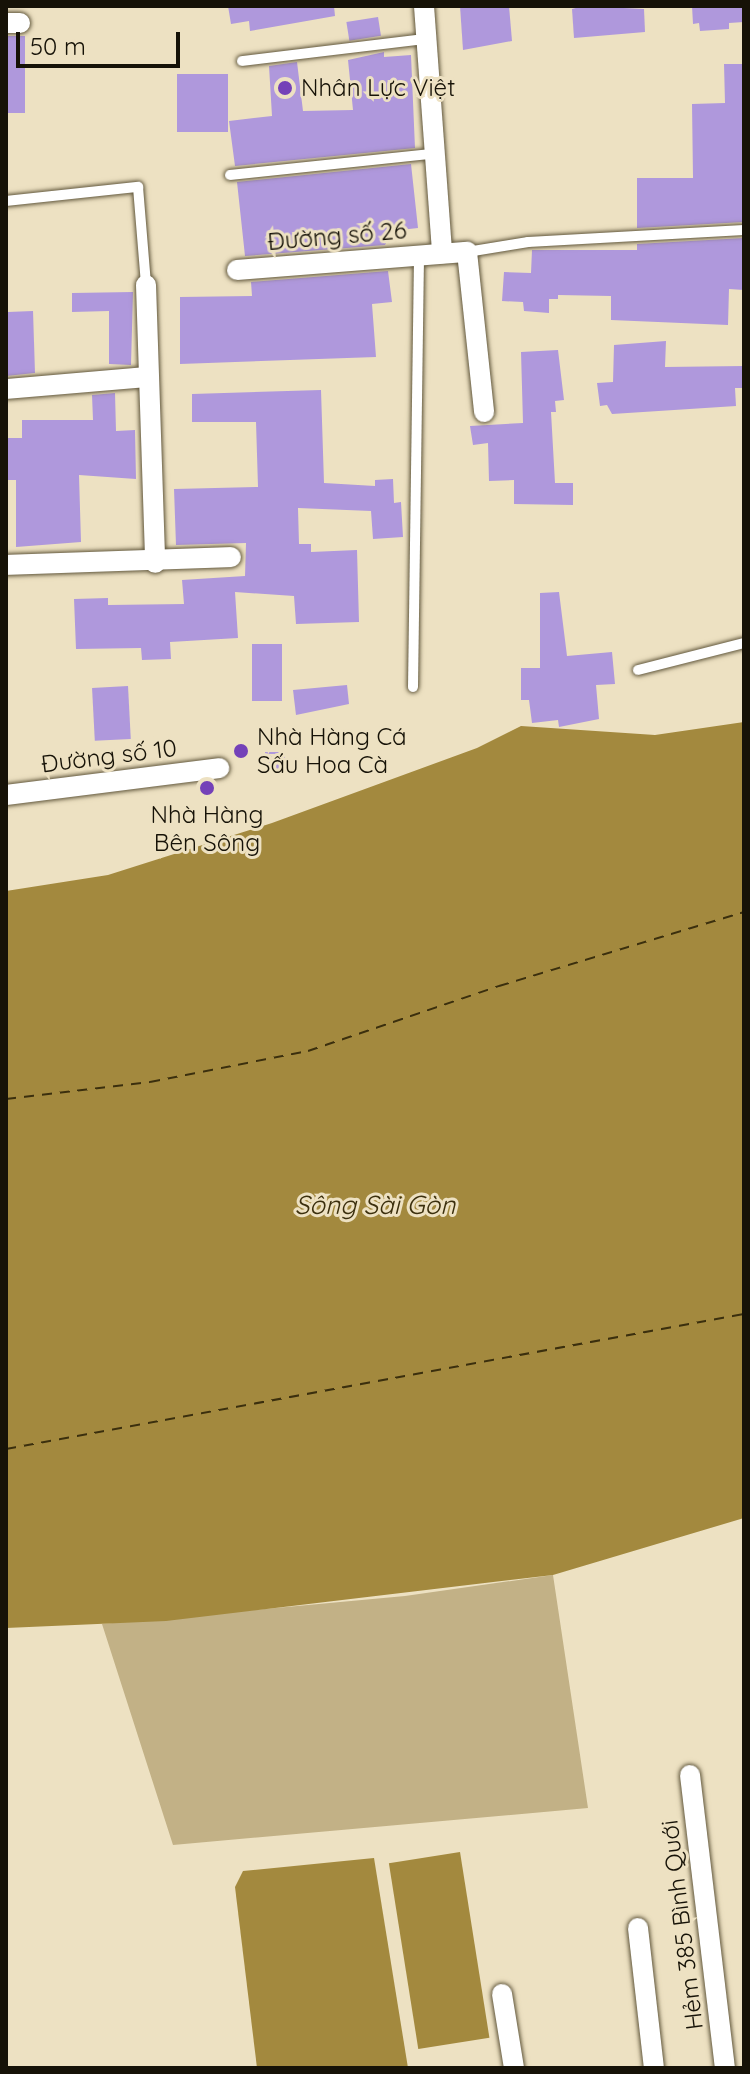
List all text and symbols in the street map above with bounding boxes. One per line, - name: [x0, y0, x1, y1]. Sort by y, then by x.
- scale bar: [20, 16, 184, 66]
- text: 50 m: [30, 31, 86, 61]
- place label: Nhân Lực Việt: [301, 74, 455, 102]
- marker: Nhân Lực Việt: [276, 79, 294, 97]
- street label: Đường số 26: [266, 216, 408, 256]
- place label: Nhà Hàng Cá Sấu Hoa Cà: [257, 723, 407, 779]
- street label: Đường số 10: [40, 733, 178, 779]
- marker: Nhà Hàng Cá Sấu Hoa Cà: [232, 742, 250, 760]
- marker: Nhà Hàng Bên Sông: [198, 779, 216, 797]
- place label: Nhà Hàng Bên Sông: [151, 801, 263, 857]
- water label: Sông Sài Gòn: [295, 1189, 455, 1221]
- street label: Hẻm 385 Bình Quới: [655, 1818, 709, 2032]

